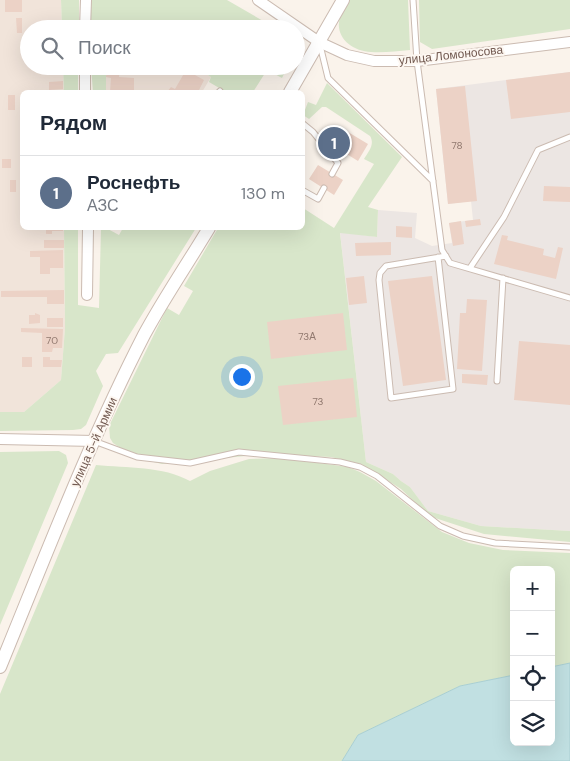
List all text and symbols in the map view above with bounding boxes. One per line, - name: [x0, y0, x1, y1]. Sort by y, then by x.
- search box: [20, 20, 305, 75]
- icon: search: [38, 34, 66, 62]
- text: Поиск: [78, 35, 131, 60]
- street label: улица Ломоносова: [398, 42, 504, 68]
- text: Рядом: [40, 109, 107, 137]
- pin: 1: [318, 124, 350, 162]
- house number: 78: [451, 139, 463, 152]
- text: Роснефть: [87, 170, 181, 195]
- text: 1: [53, 183, 59, 204]
- text: 130 m: [241, 183, 285, 204]
- text: АЗС: [87, 195, 119, 216]
- house number: 73А: [298, 330, 316, 343]
- house number: 70: [46, 334, 58, 347]
- your location: [229, 364, 255, 390]
- street label: улица 5-й Армии: [67, 395, 121, 489]
- house number: 73: [313, 395, 324, 408]
- map controls: [510, 566, 555, 746]
- button: +: [510, 566, 555, 611]
- button: −: [510, 611, 555, 656]
- button: locate: [510, 656, 555, 701]
- button: layers: [510, 701, 555, 746]

